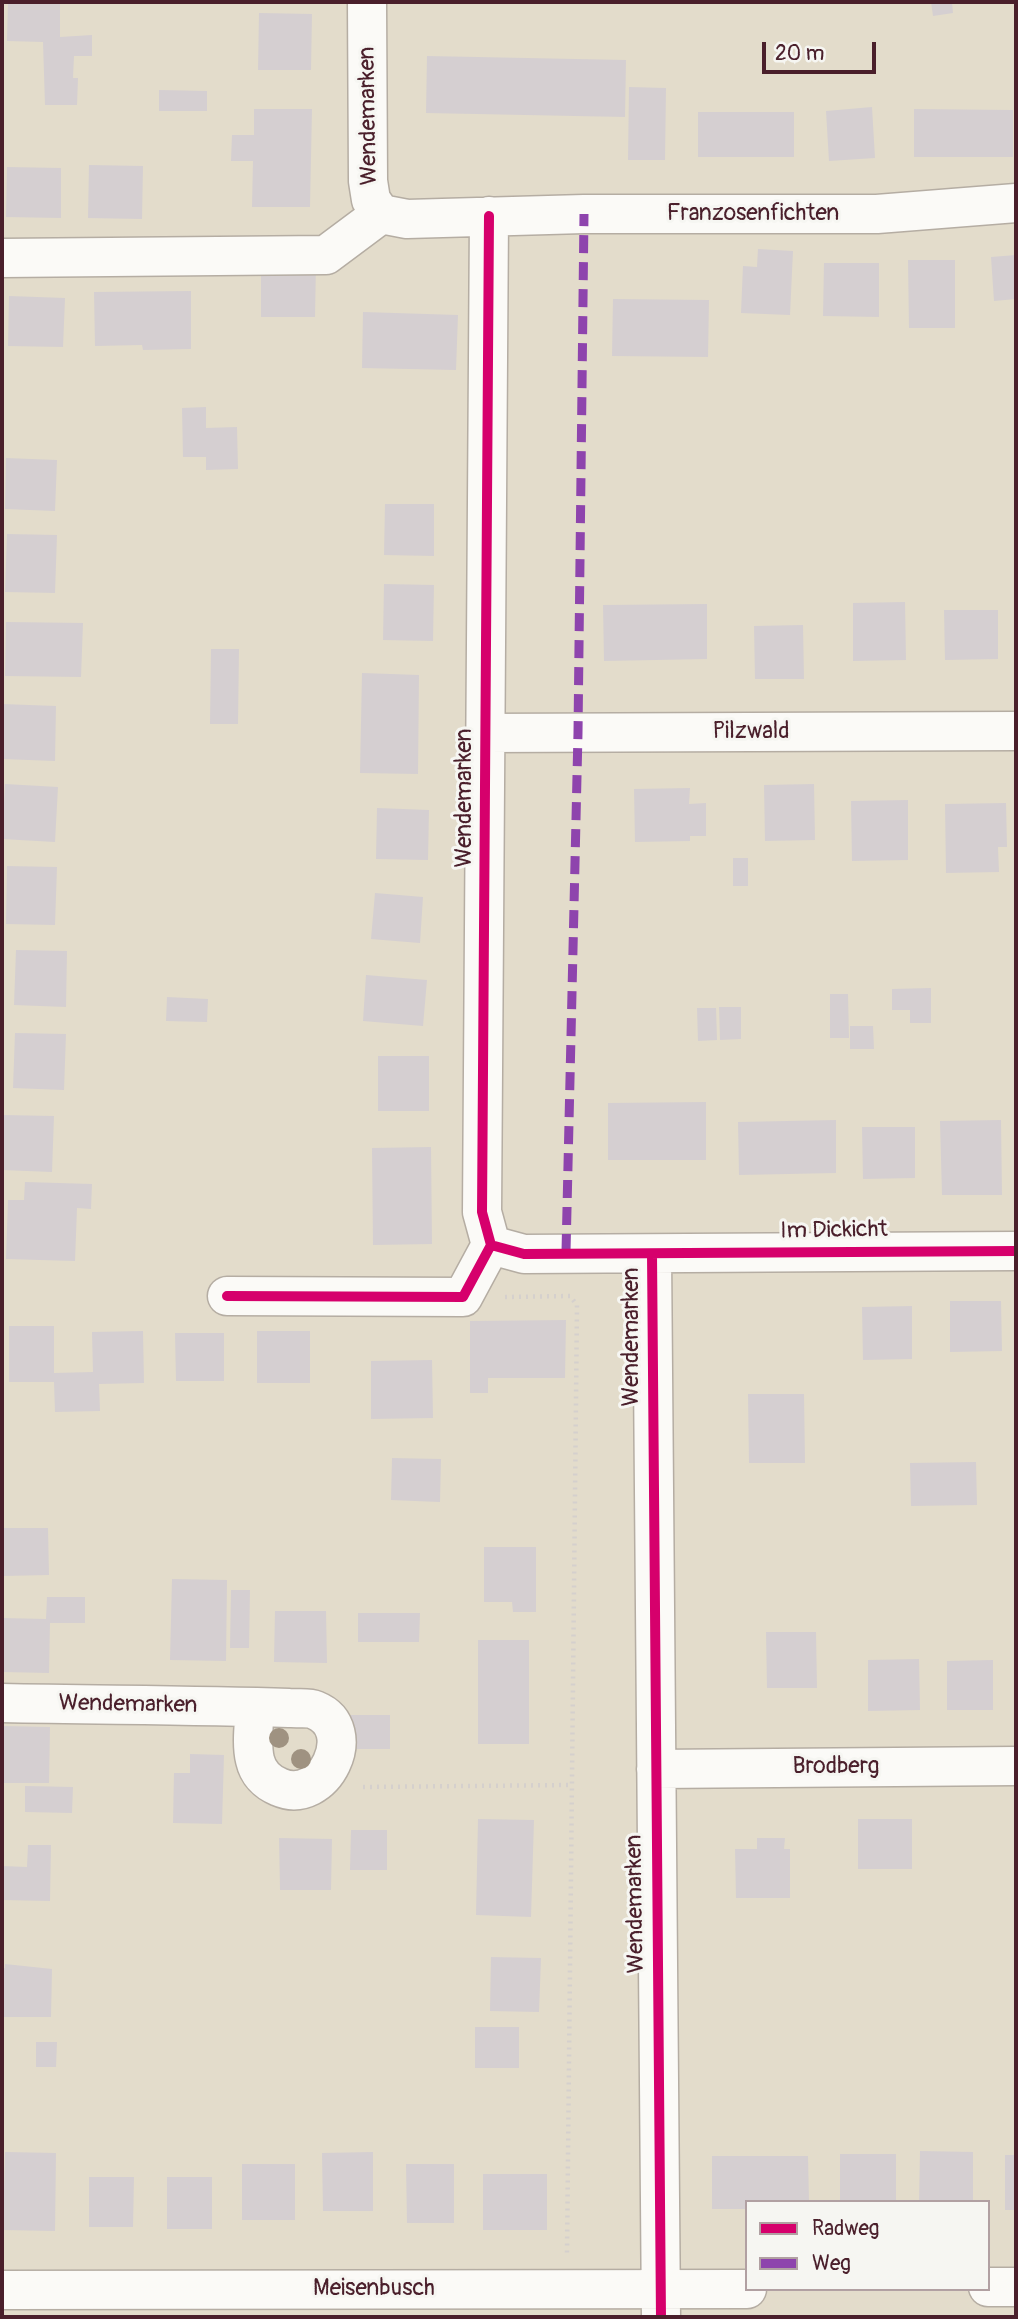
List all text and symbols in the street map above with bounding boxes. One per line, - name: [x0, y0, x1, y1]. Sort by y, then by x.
- scale bar: [766, 28, 880, 72]
- text: 20 m: [775, 40, 824, 67]
- street label: Wendemarken: [354, 46, 384, 186]
- street label: Franzosenfichten: [667, 200, 839, 228]
- street label: Pilzwald: [712, 718, 790, 746]
- street label: Wendemarken: [451, 729, 479, 867]
- street label: Im Dickicht: [780, 1216, 888, 1246]
- street label: Wendemarken: [618, 1268, 646, 1406]
- street label: Wendemarken: [58, 1690, 198, 1720]
- street label: Brodberg: [793, 1753, 879, 1781]
- street label: Wendemarken: [621, 1834, 651, 1974]
- legend: [745, 2200, 990, 2291]
- text: Radweg: [812, 2215, 879, 2242]
- text: Weg: [812, 2250, 851, 2277]
- street label: Meisenbusch: [313, 2275, 435, 2303]

